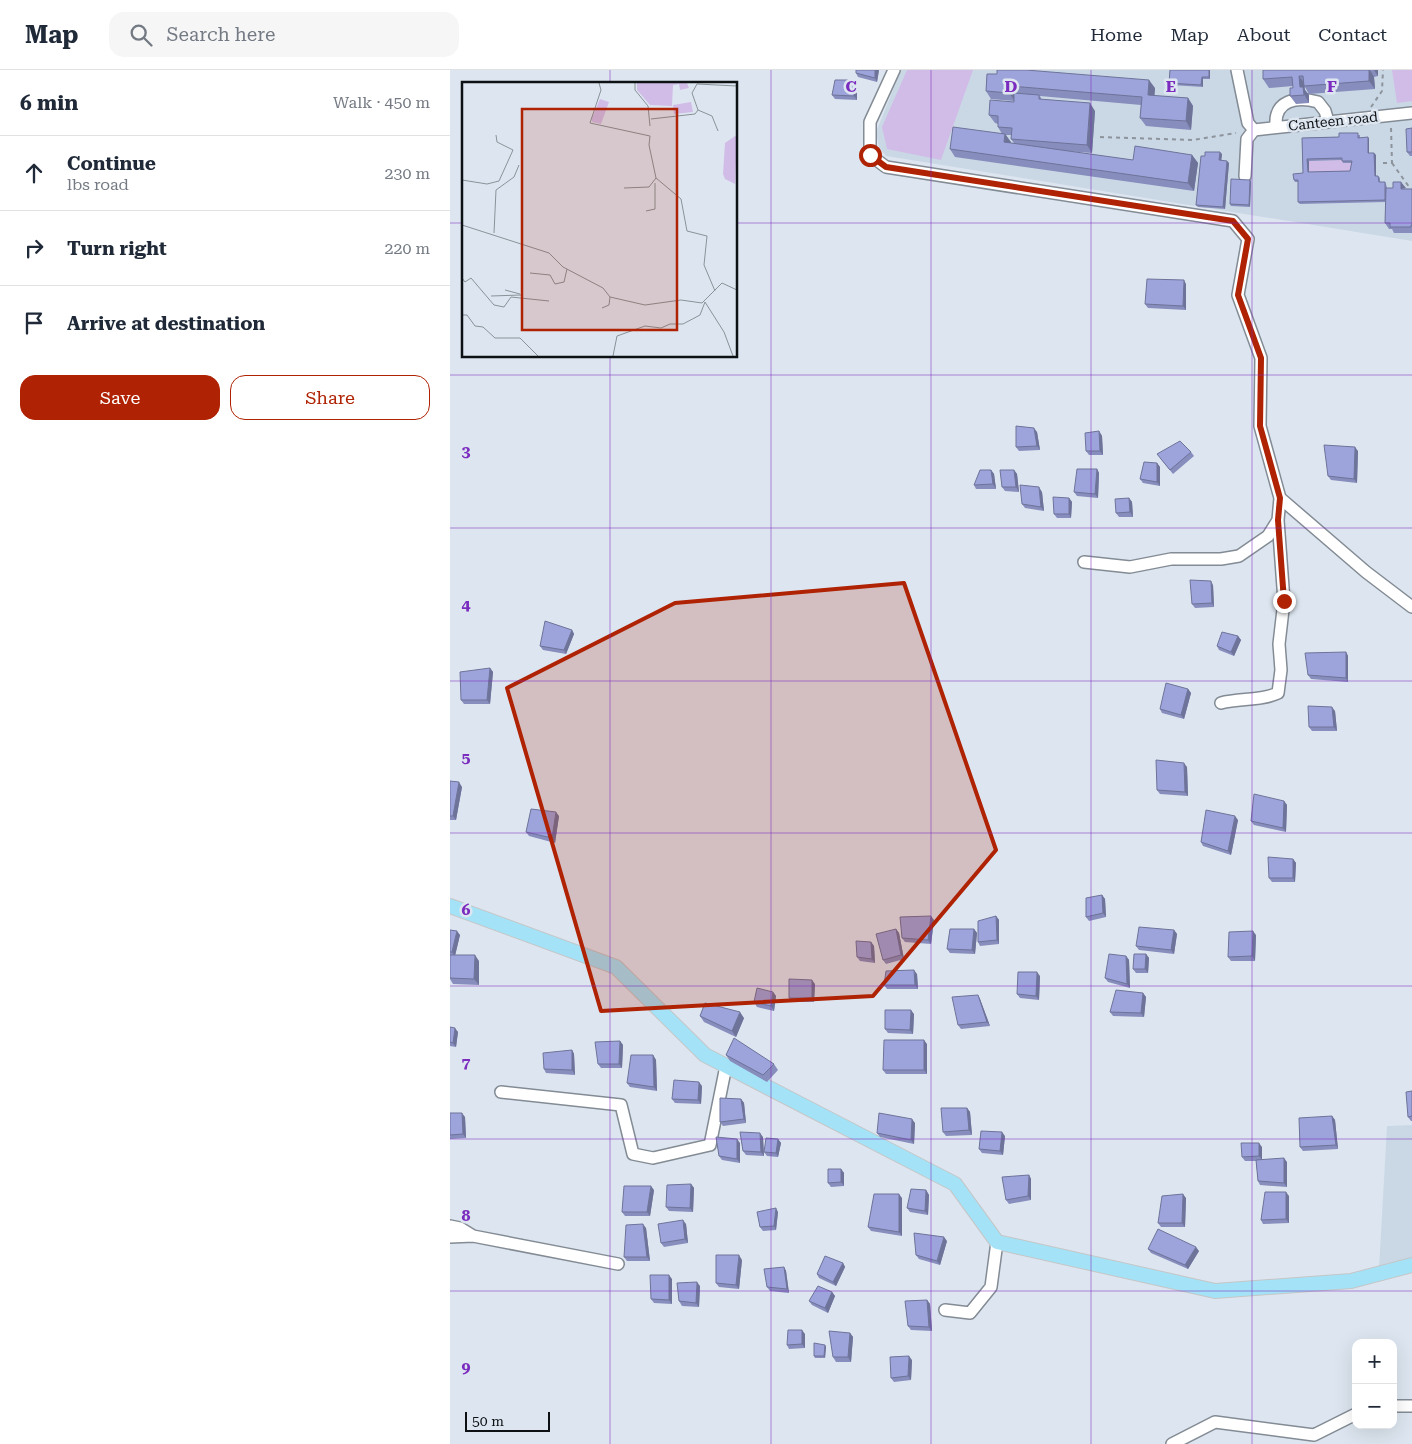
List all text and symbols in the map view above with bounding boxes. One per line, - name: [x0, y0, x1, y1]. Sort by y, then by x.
- search box: [109, 12, 459, 57]
- text: Map: [25, 21, 79, 49]
- icon: search: [127, 21, 155, 49]
- text: Search here: [167, 23, 275, 46]
- text: Home: [1090, 24, 1142, 45]
- text: Map: [1170, 24, 1209, 45]
- text: About: [1237, 24, 1290, 45]
- text: Contact: [1318, 24, 1387, 45]
- text: C: [845, 77, 857, 96]
- text: D: [1005, 77, 1018, 96]
- text: E: [1166, 77, 1176, 96]
- text: F: [1327, 77, 1337, 96]
- inset map: [462, 82, 738, 358]
- text: 6 min: [20, 91, 78, 115]
- text: Walk · 450 m: [333, 93, 430, 112]
- street label: Canteen road: [1287, 108, 1379, 134]
- route start: [859, 144, 882, 167]
- text: Continue: [67, 152, 156, 175]
- icon: ahead: [20, 159, 48, 187]
- text: 230 m: [384, 164, 430, 183]
- text: lbs road: [67, 175, 129, 194]
- icon: right: [20, 234, 48, 262]
- text: Turn right: [67, 237, 167, 260]
- text: 220 m: [384, 239, 430, 258]
- icon: arrive: [20, 309, 48, 337]
- text: Arrive at destination: [67, 312, 265, 335]
- button: Save: [20, 375, 220, 420]
- button: Share: [230, 375, 430, 420]
- text: 3: [462, 442, 471, 461]
- route end: [1273, 590, 1296, 613]
- text: 4: [462, 595, 471, 614]
- text: 5: [462, 748, 471, 767]
- text: 6: [462, 900, 471, 919]
- text: 7: [462, 1053, 471, 1072]
- text: 8: [462, 1206, 471, 1225]
- map controls: [1352, 1339, 1397, 1429]
- button: +: [1352, 1339, 1397, 1384]
- text: 9: [462, 1358, 471, 1377]
- button: −: [1352, 1384, 1397, 1429]
- scale bar: [465, 1409, 550, 1432]
- text: 50 m: [472, 1413, 504, 1429]

